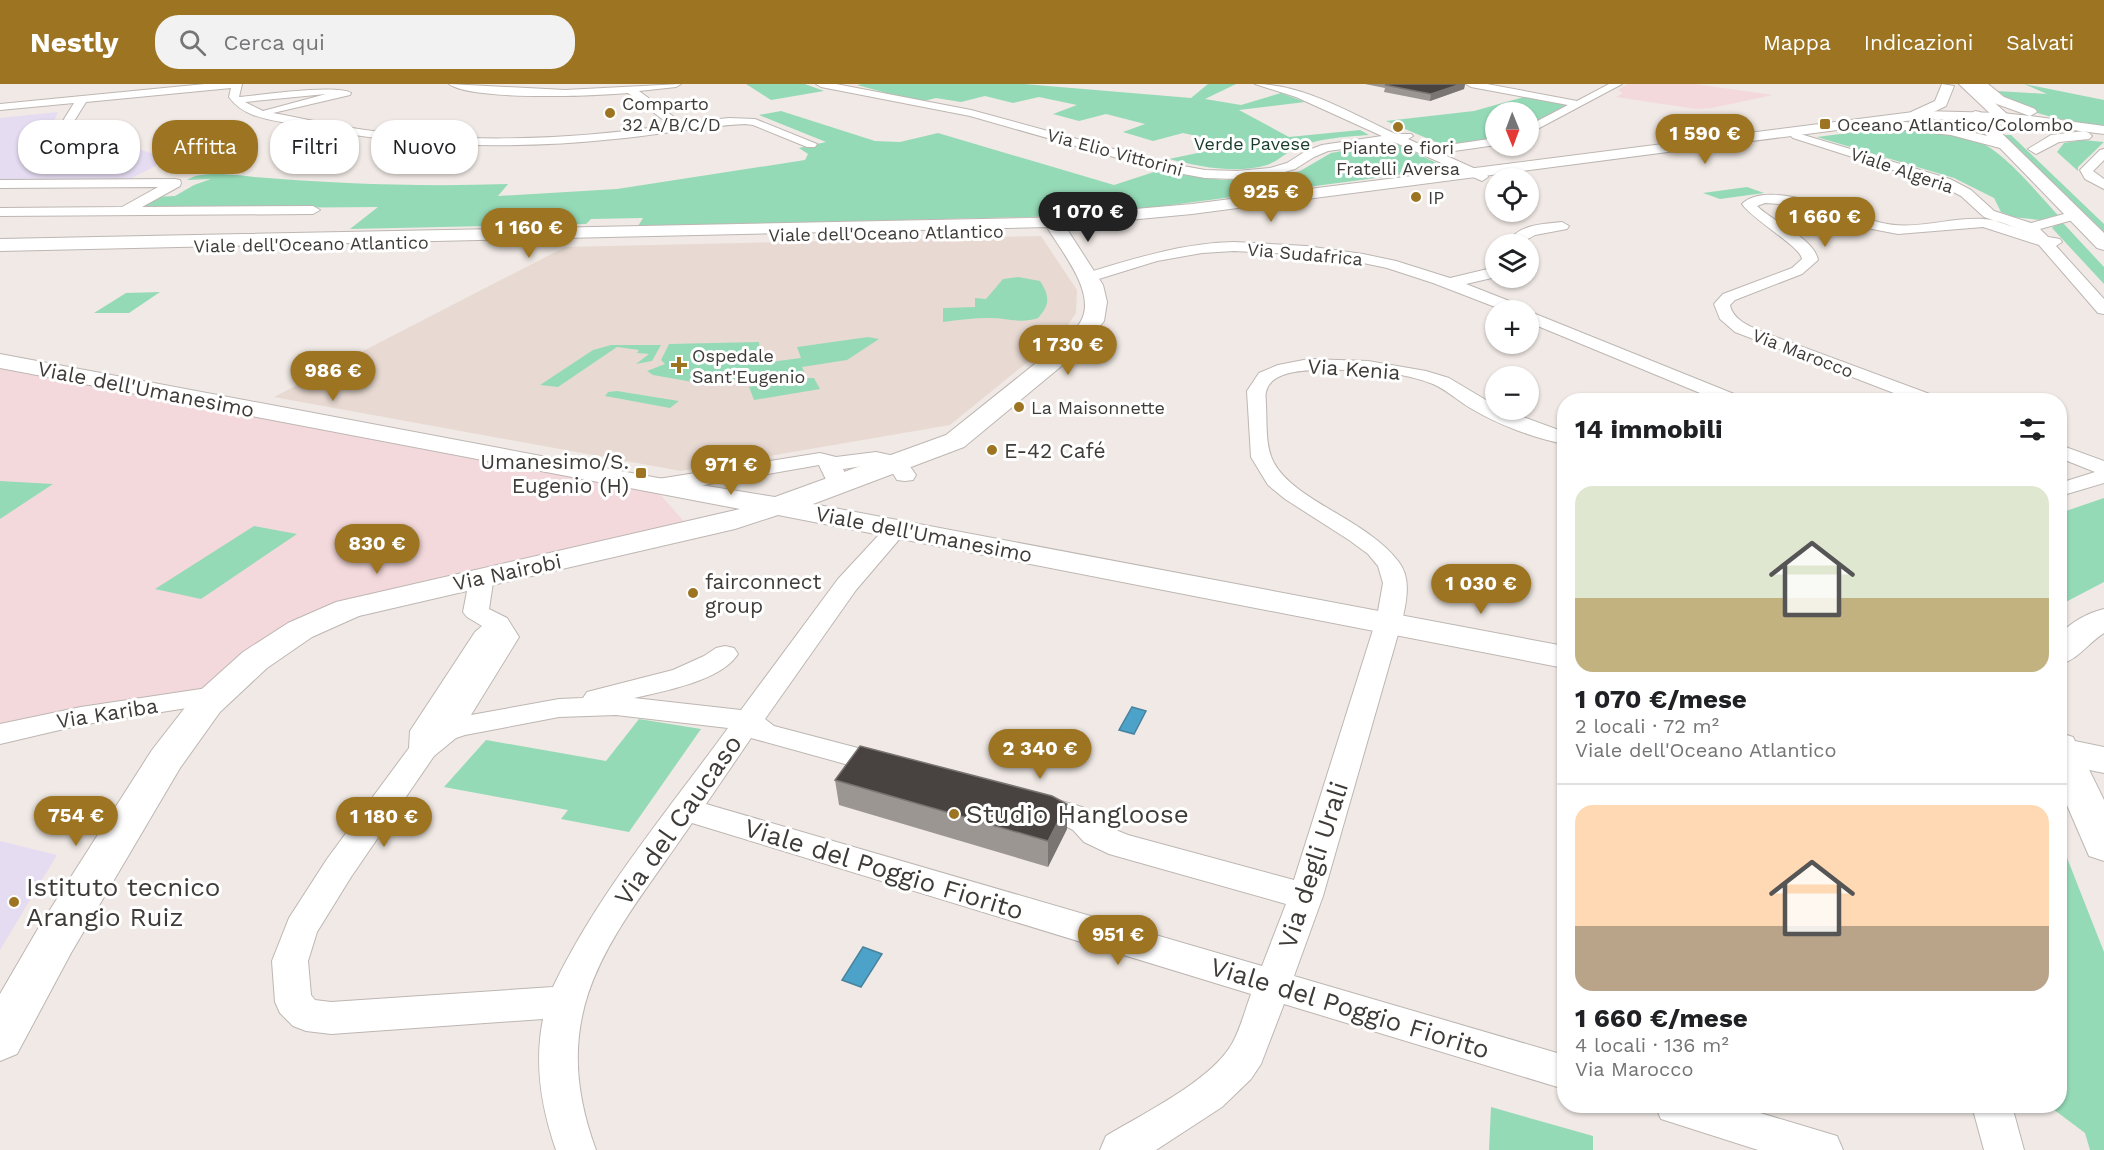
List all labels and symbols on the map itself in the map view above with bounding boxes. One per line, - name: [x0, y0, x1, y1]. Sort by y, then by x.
- place label: Comparto 32 A/B/C/D: [622, 93, 721, 135]
- north arrow: [1485, 102, 1539, 156]
- marker: Comparto 32 A/B/C/D: [603, 106, 617, 120]
- pin: 1 590 €: [1650, 114, 1760, 165]
- place label: Oceano Atlantico/Colombo: [1837, 114, 2073, 135]
- marker: Oceano Atlantico/Colombo: [1818, 117, 1832, 131]
- marker: Piante e fiori Fratelli Aversa: [1391, 120, 1405, 134]
- street label: Via Elio Vittorini: [1045, 124, 1185, 180]
- park label: Verde Pavese: [1194, 133, 1310, 154]
- place label: Piante e fiori Fratelli Aversa: [1336, 137, 1460, 179]
- street label: Viale Algeria: [1848, 143, 1956, 197]
- pin: 925 €: [1229, 172, 1313, 223]
- place label: IP: [1428, 187, 1444, 208]
- marker: IP: [1409, 190, 1423, 204]
- pin: 1 070 €: [1033, 192, 1143, 243]
- pin: 1 660 €: [1770, 197, 1880, 248]
- pin: 1 160 €: [474, 208, 584, 259]
- street label: Viale dell'Oceano Atlantico: [768, 220, 1004, 246]
- street label: Viale dell'Oceano Atlantico: [193, 231, 429, 257]
- street label: Via Sudafrica: [1246, 238, 1364, 270]
- street label: Via Marocco: [1749, 324, 1857, 382]
- pin: 1 730 €: [1013, 325, 1123, 376]
- place label: Ospedale Sant'Eugenio: [692, 345, 805, 387]
- pin: 986 €: [291, 351, 375, 402]
- street label: Via Kenia: [1307, 353, 1401, 385]
- street label: Viale dell'Umanesimo: [35, 356, 257, 422]
- marker: Ospedale Sant'Eugenio: [670, 356, 688, 374]
- place label: La Maisonnette: [1031, 397, 1165, 418]
- marker: La Maisonnette: [1012, 400, 1026, 414]
- place label: E-42 Café: [1004, 438, 1106, 463]
- marker: E-42 Café: [985, 443, 999, 457]
- pin: 971 €: [689, 445, 773, 496]
- place label: Umanesimo/S. Eugenio (H): [480, 449, 629, 498]
- marker: Umanesimo/S. Eugenio (H): [634, 466, 648, 480]
- street label: Viale dell'Umanesimo: [813, 501, 1035, 567]
- pin: 830 €: [335, 524, 419, 575]
- street label: Via Nairobi: [451, 548, 563, 596]
- pin: 1 030 €: [1426, 564, 1536, 615]
- place label: fairconnect group: [705, 569, 822, 618]
- marker: fairconnect group: [686, 586, 700, 600]
- street label: Via Kariba: [55, 693, 160, 733]
- street label: Via del Caucaso: [608, 729, 748, 911]
- pin: 2 340 €: [985, 729, 1095, 780]
- street label: Via degli Urali: [1272, 778, 1354, 952]
- pin: 754 €: [34, 796, 118, 847]
- pin: 1 180 €: [329, 797, 439, 848]
- place label: Studio Hangloose: [966, 799, 1189, 829]
- marker: Studio Hangloose: [947, 807, 961, 821]
- street label: Viale del Poggio Fiorito: [741, 812, 1027, 926]
- place label: Istituto tecnico Arangio Ruiz: [26, 872, 220, 932]
- marker: Istituto tecnico Arangio Ruiz: [7, 895, 21, 909]
- pin: 951 €: [1076, 915, 1160, 966]
- street label: Viale del Poggio Fiorito: [1207, 951, 1493, 1065]

